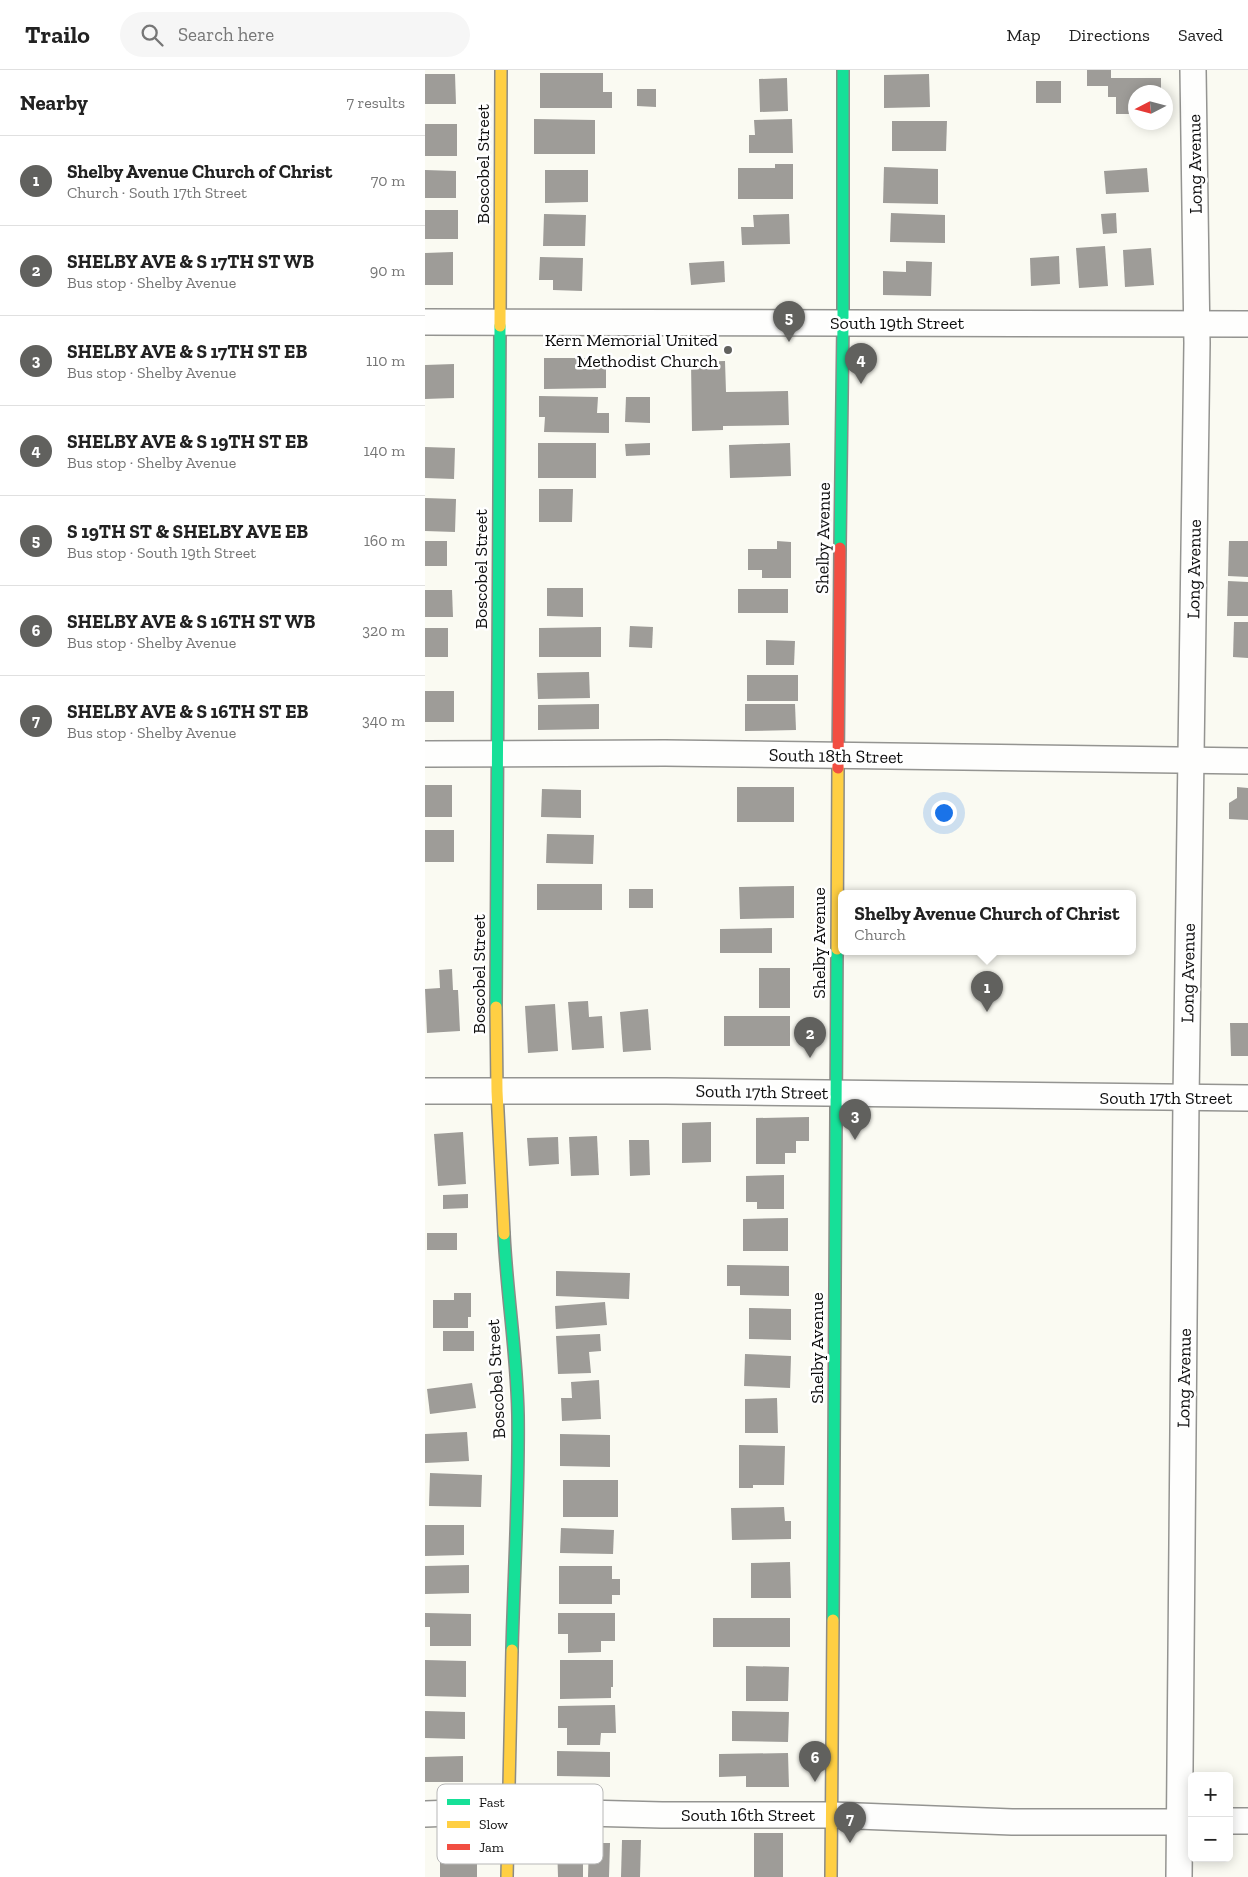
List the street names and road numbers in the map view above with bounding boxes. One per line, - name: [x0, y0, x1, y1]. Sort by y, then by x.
- street label: Boscobel Street: [472, 104, 494, 224]
- street label: Long Avenue: [1183, 114, 1207, 214]
- street label: South 19th Street: [830, 312, 964, 334]
- street label: Shelby Avenue: [811, 482, 835, 594]
- street label: Boscobel Street: [470, 509, 492, 629]
- street label: Long Avenue: [1182, 519, 1206, 619]
- street label: South 18th Street: [769, 744, 904, 768]
- street label: Shelby Avenue: [808, 887, 830, 999]
- street label: Boscobel Street: [468, 914, 490, 1034]
- street label: Long Avenue: [1176, 923, 1200, 1023]
- street label: South 17th Street: [695, 1080, 829, 1104]
- street label: South 17th Street: [1100, 1087, 1233, 1109]
- street label: Shelby Avenue: [806, 1292, 828, 1404]
- street label: Boscobel Street: [482, 1318, 510, 1439]
- street label: Long Avenue: [1172, 1328, 1196, 1428]
- street label: South 16th Street: [681, 1804, 815, 1826]

